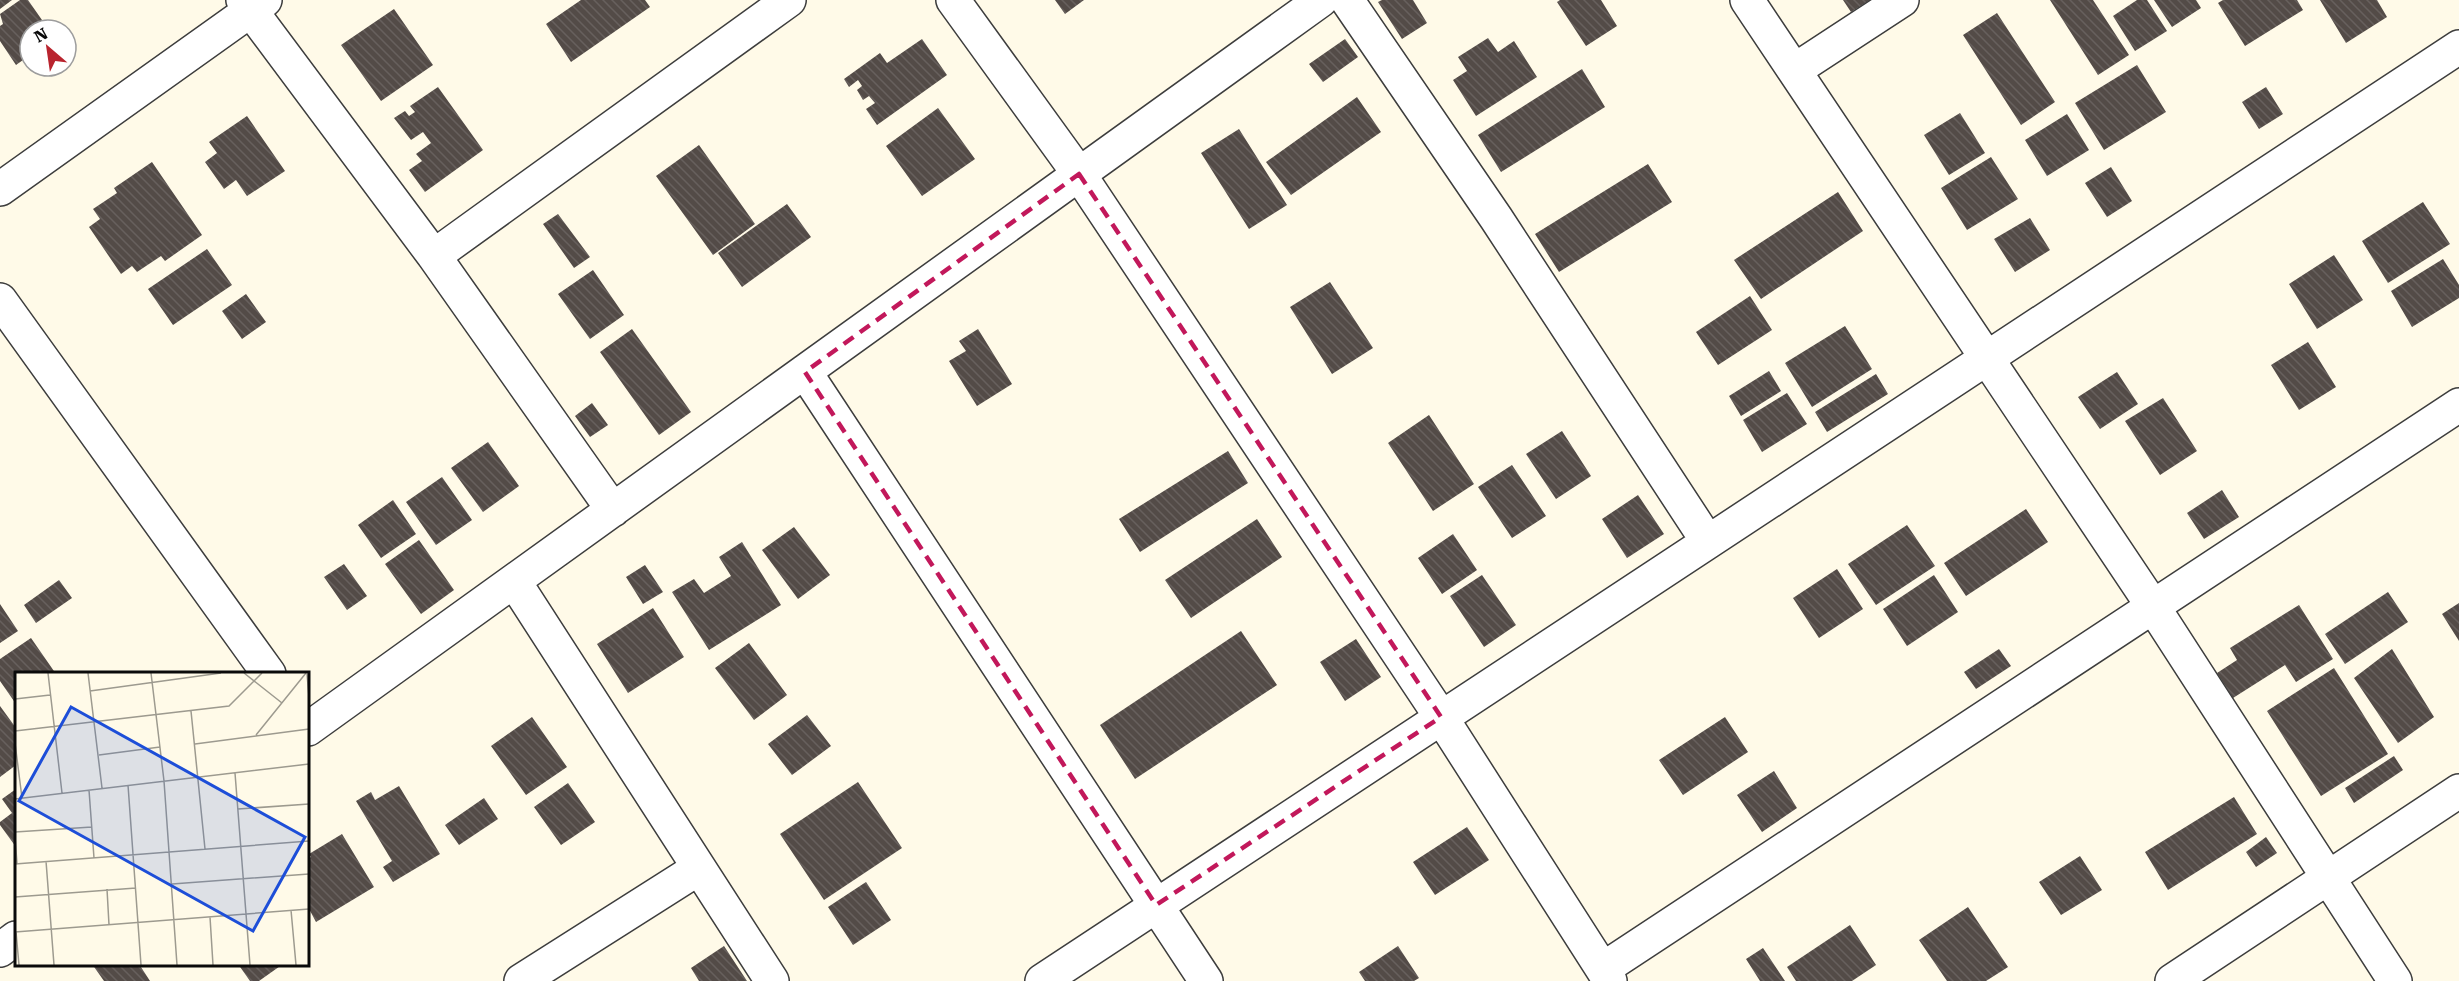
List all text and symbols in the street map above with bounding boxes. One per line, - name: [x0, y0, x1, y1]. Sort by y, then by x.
- north arrow: [18, 18, 78, 78]
- text: N: [31, 24, 51, 47]
- inset map: [15, 672, 309, 966]

